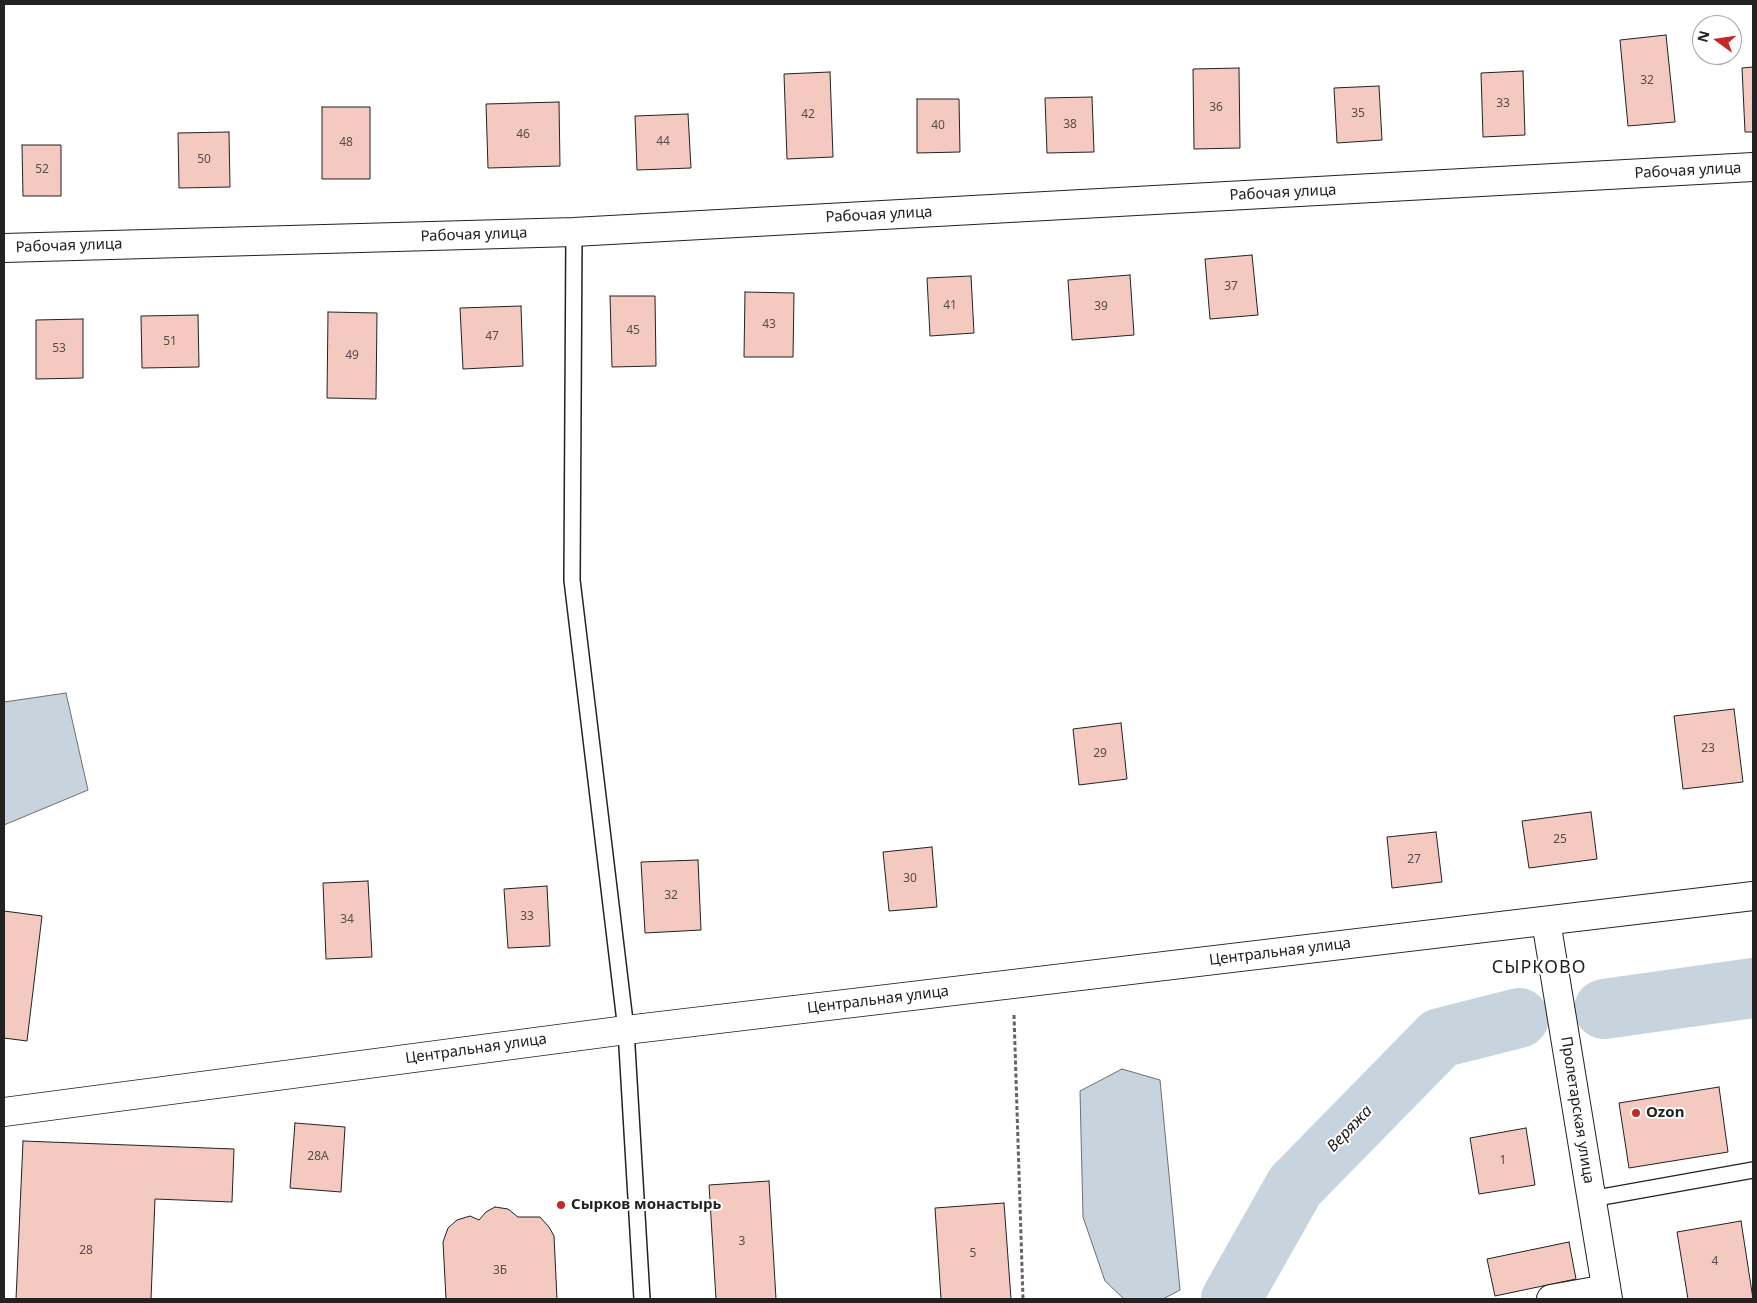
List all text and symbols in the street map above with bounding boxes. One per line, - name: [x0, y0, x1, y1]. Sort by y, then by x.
- north arrow: [1692, 15, 1742, 65]
- text: N: [1692, 29, 1714, 44]
- house number: 32: [1640, 74, 1654, 88]
- house number: 33: [1496, 97, 1510, 111]
- house number: 36: [1209, 101, 1223, 115]
- house number: 35: [1351, 107, 1365, 121]
- house number: 42: [801, 108, 815, 122]
- house number: 38: [1063, 118, 1077, 132]
- house number: 40: [931, 119, 945, 133]
- house number: 46: [516, 128, 530, 142]
- house number: 44: [656, 135, 670, 149]
- house number: 48: [339, 136, 353, 150]
- house number: 50: [197, 153, 211, 167]
- street label: Рабочая улица: [1634, 159, 1742, 183]
- house number: 52: [35, 163, 49, 177]
- street label: Рабочая улица: [1229, 181, 1337, 205]
- street label: Рабочая улица: [825, 203, 933, 227]
- street label: Рабочая улица: [420, 224, 528, 246]
- street label: Рабочая улица: [15, 235, 123, 257]
- house number: 37: [1224, 280, 1238, 294]
- house number: 41: [943, 299, 957, 313]
- house number: 39: [1094, 300, 1108, 314]
- house number: 43: [762, 318, 776, 332]
- house number: 45: [626, 324, 640, 338]
- house number: 47: [485, 330, 499, 344]
- house number: 51: [163, 335, 177, 349]
- house number: 53: [52, 342, 66, 356]
- house number: 49: [345, 349, 359, 363]
- house number: 23: [1701, 742, 1715, 756]
- house number: 29: [1093, 747, 1107, 761]
- house number: 25: [1553, 833, 1567, 847]
- house number: 27: [1407, 853, 1421, 867]
- house number: 30: [903, 872, 917, 886]
- house number: 32: [664, 889, 678, 903]
- house number: 33: [520, 910, 534, 924]
- house number: 34: [340, 913, 354, 927]
- street label: Центральная улица: [1208, 934, 1352, 970]
- district label: СЫРКОВО: [1491, 957, 1587, 979]
- street label: Центральная улица: [806, 982, 950, 1018]
- street label: Центральная улица: [404, 1030, 548, 1068]
- street label: Пролетарская улица: [1556, 1035, 1598, 1185]
- water label: Веряжа: [1323, 1102, 1377, 1156]
- place label: Ozon: [1646, 1104, 1684, 1122]
- marker: Ozon: [1630, 1107, 1642, 1119]
- house number: 28А: [307, 1150, 329, 1164]
- house number: 1: [1500, 1154, 1506, 1168]
- place label: Сырков монастырь: [571, 1196, 721, 1214]
- marker: Сырков монастырь: [555, 1199, 567, 1211]
- house number: 3: [739, 1235, 745, 1249]
- house number: 28: [79, 1244, 93, 1258]
- house number: 5: [970, 1247, 976, 1261]
- house number: 4: [1712, 1255, 1718, 1269]
- house number: 3Б: [493, 1264, 507, 1278]

